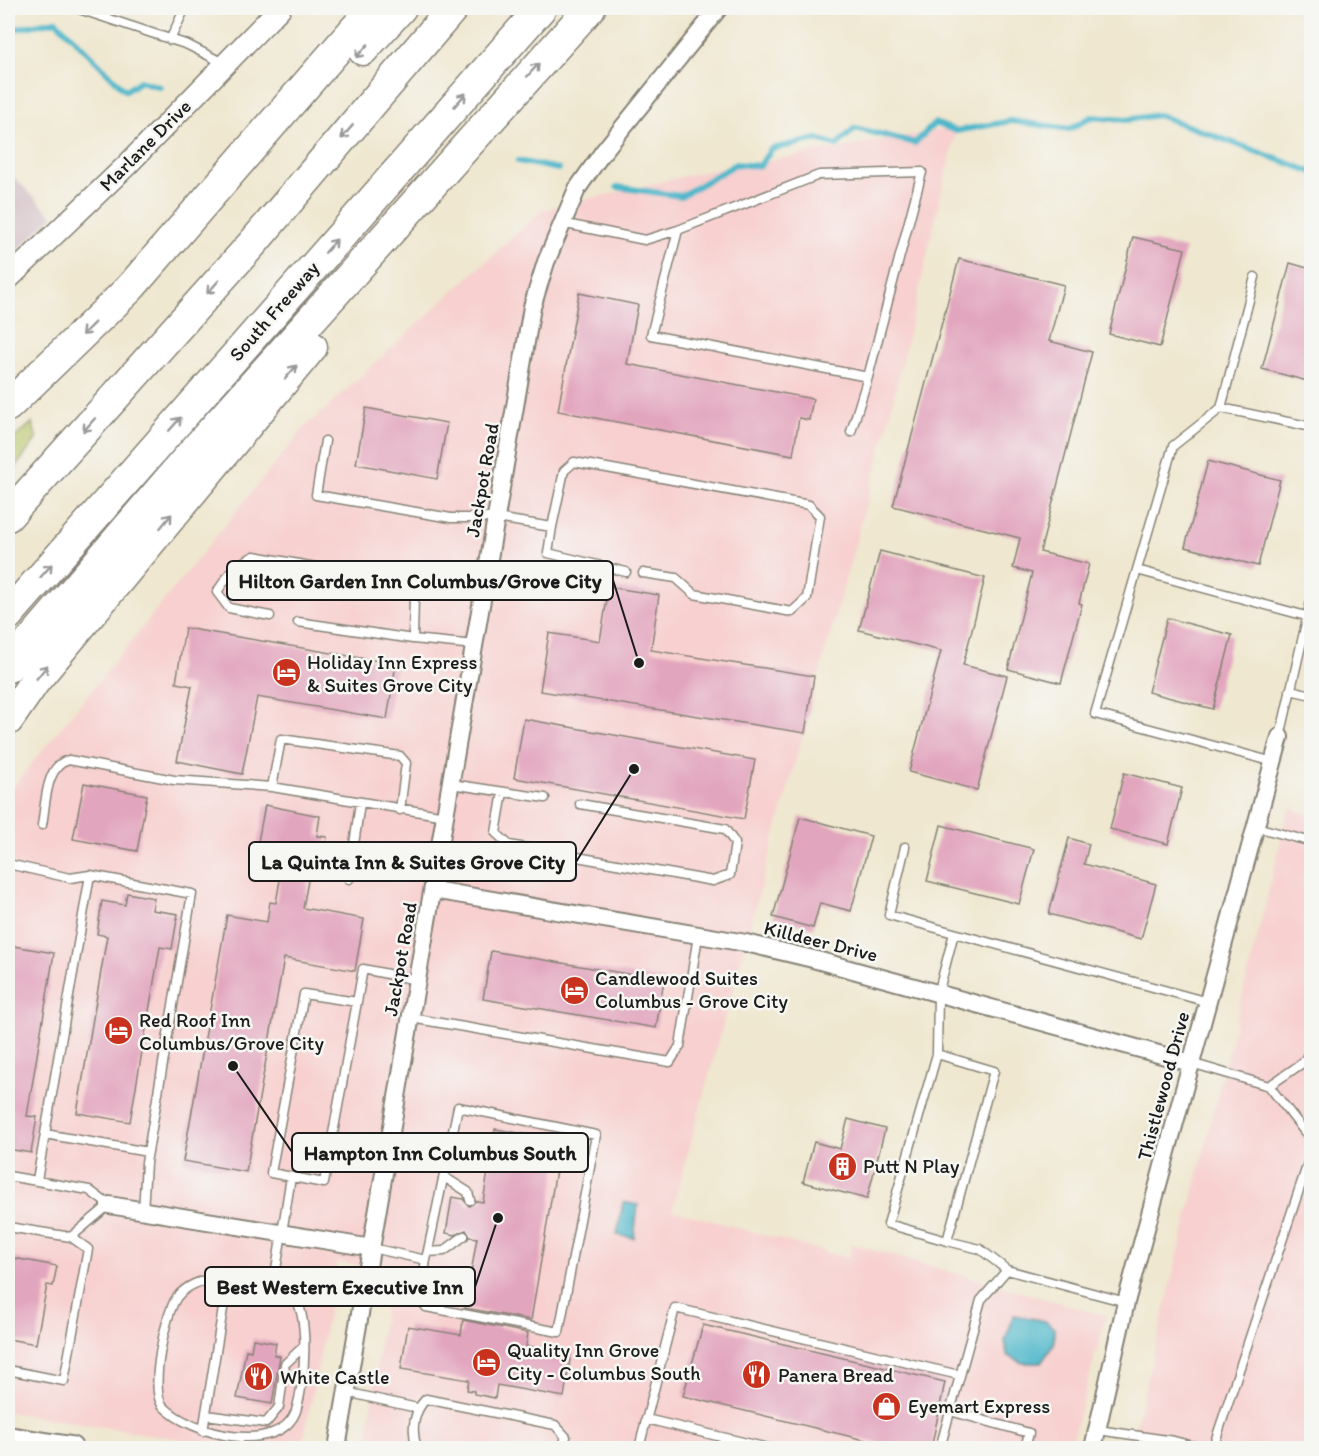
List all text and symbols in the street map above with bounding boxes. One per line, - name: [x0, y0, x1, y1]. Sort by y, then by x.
- one-way arrow: [355, 43, 369, 58]
- one-way arrow: [526, 63, 540, 78]
- one-way arrow: [453, 93, 467, 108]
- street label: Marlane Drive: [94, 94, 196, 196]
- one-way arrow: [340, 124, 354, 139]
- one-way arrow: [324, 239, 338, 254]
- street label: South Freeway: [224, 256, 324, 366]
- one-way arrow: [206, 279, 220, 294]
- one-way arrow: [80, 321, 95, 336]
- one-way arrow: [284, 365, 298, 380]
- one-way arrow: [82, 417, 96, 432]
- one-way arrow: [168, 417, 182, 432]
- street label: Jackpot Road: [460, 421, 504, 539]
- one-way arrow: [159, 514, 172, 530]
- callout: Hilton Garden Inn Columbus/Grove City: [227, 561, 613, 600]
- one-way arrow: [39, 564, 53, 579]
- text: Hilton Garden Inn Columbus/Grove City: [238, 568, 602, 594]
- place label: Holiday Inn Express & Suites Grove City: [307, 650, 478, 697]
- hotel icon: Holiday Inn Express & Suites Grove City: [270, 657, 302, 689]
- one-way arrow: [35, 665, 49, 680]
- callout: La Quinta Inn & Suites Grove City: [249, 842, 576, 881]
- text: La Quinta Inn & Suites Grove City: [261, 849, 566, 875]
- street label: Jackpot Road: [378, 900, 422, 1018]
- street label: Killdeer Drive: [762, 915, 880, 967]
- place label: Candlewood Suites Columbus - Grove City: [595, 966, 789, 1013]
- hotel icon: Candlewood Suites Columbus - Grove City: [558, 974, 590, 1006]
- place label: Red Roof Inn Columbus/Grove City: [139, 1008, 324, 1055]
- street label: Thistlewood Drive: [1132, 1009, 1194, 1163]
- hotel icon: Red Roof Inn Columbus/Grove City: [102, 1015, 134, 1047]
- callout: Hampton Inn Columbus South: [292, 1133, 588, 1172]
- text: Hampton Inn Columbus South: [304, 1140, 577, 1166]
- building icon: Putt N Play: [826, 1150, 858, 1182]
- place label: Putt N Play: [863, 1154, 960, 1178]
- callout: Best Western Executive Inn: [205, 1267, 475, 1306]
- text: Best Western Executive Inn: [217, 1274, 463, 1299]
- place label: Quality Inn Grove City - Columbus South: [507, 1338, 701, 1385]
- hotel icon: Quality Inn Grove City - Columbus South: [470, 1346, 502, 1378]
- restaurant icon: Panera Bread: [741, 1359, 773, 1391]
- restaurant icon: White Castle: [243, 1361, 275, 1393]
- place label: Panera Bread: [778, 1363, 894, 1387]
- place label: White Castle: [280, 1365, 389, 1389]
- shop icon: Eyemart Express: [871, 1390, 903, 1422]
- place label: Eyemart Express: [908, 1394, 1050, 1418]

